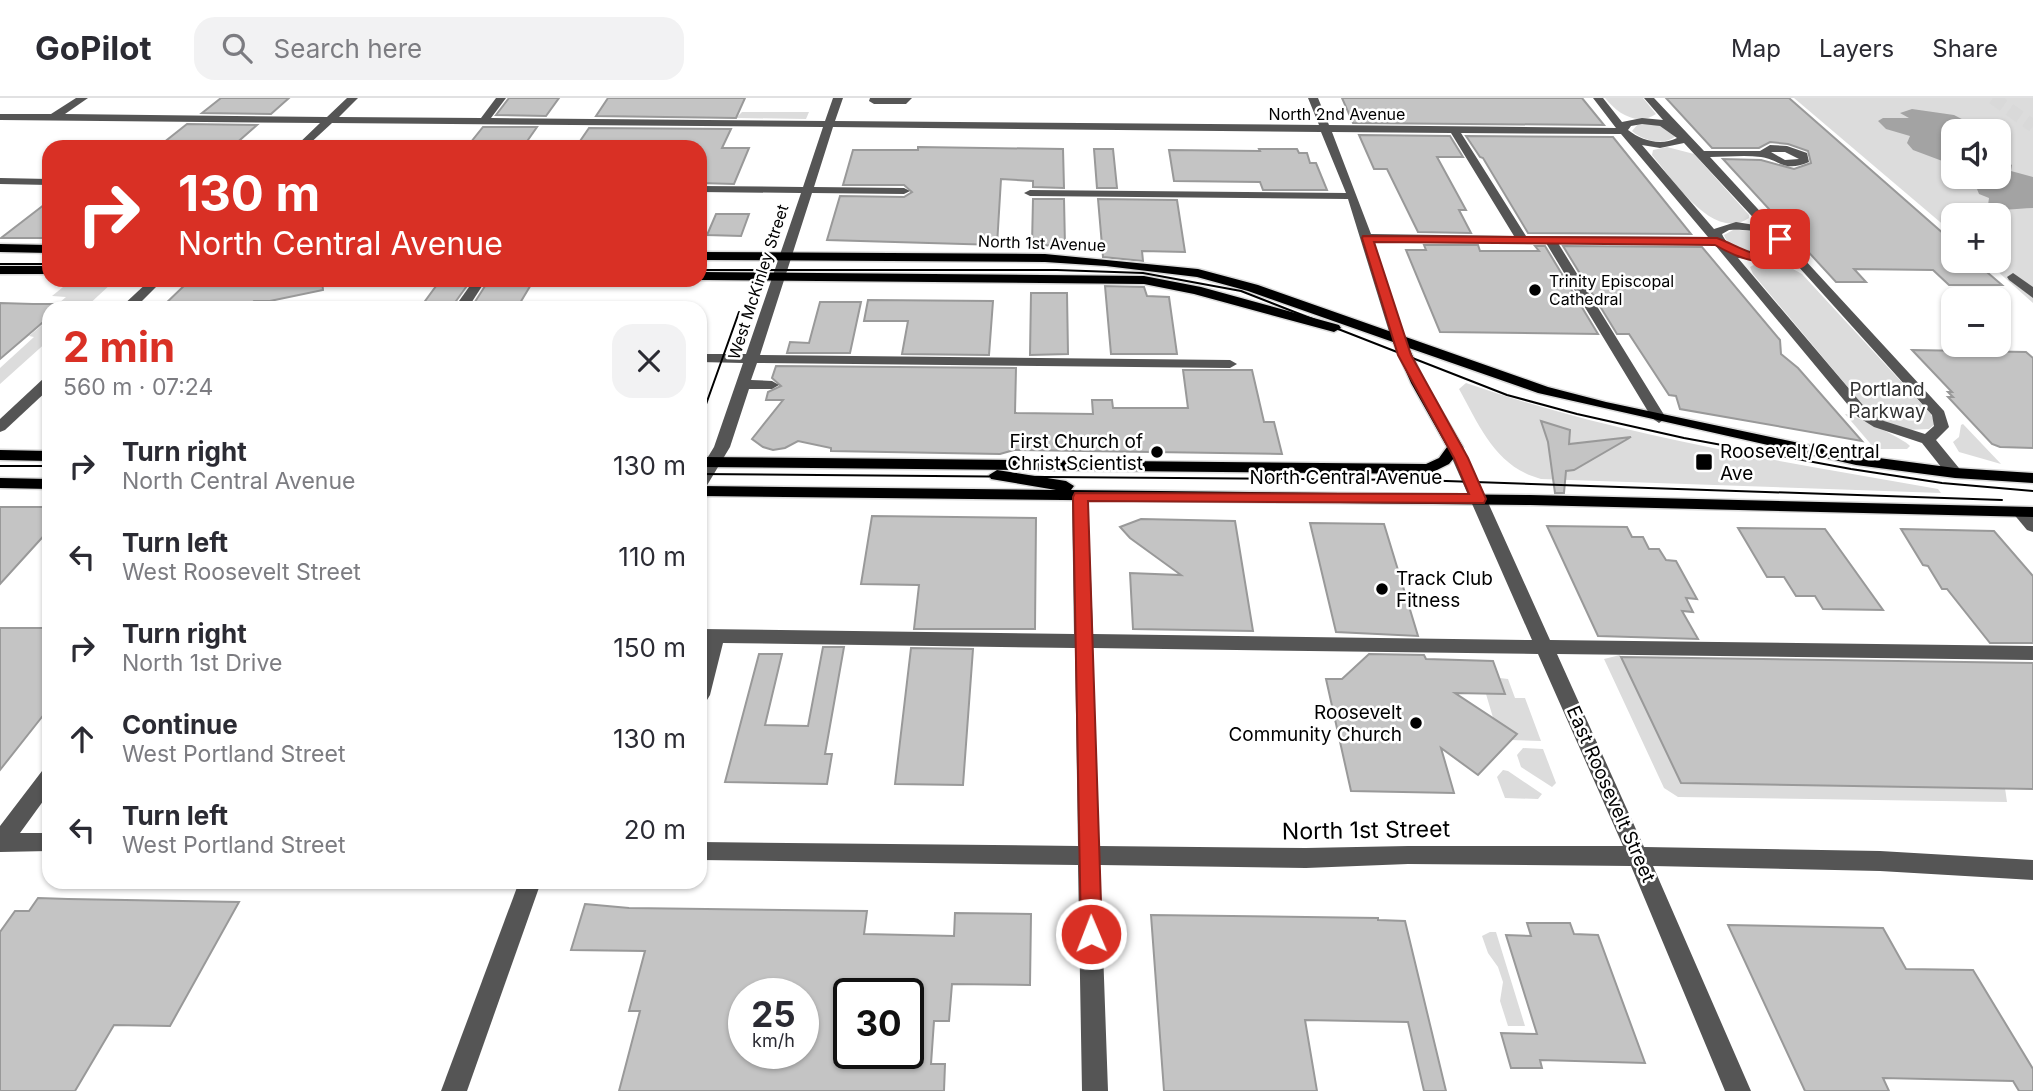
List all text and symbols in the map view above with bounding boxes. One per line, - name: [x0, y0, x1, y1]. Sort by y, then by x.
- search box: [194, 17, 684, 80]
- text: GoPilot: [35, 28, 152, 68]
- icon: search: [218, 29, 256, 67]
- text: Search here: [274, 33, 422, 64]
- text: Map: [1731, 34, 1781, 63]
- text: Layers: [1819, 34, 1894, 63]
- text: Share: [1932, 34, 1998, 63]
- street label: North 2nd Avenue: [1269, 104, 1405, 124]
- map controls: [1941, 119, 2011, 357]
- button: sound: [1941, 119, 2011, 189]
- text: 130 m: [178, 164, 320, 223]
- icon: right: [63, 168, 154, 259]
- street label: West McKinley Street: [723, 202, 793, 362]
- button: +: [1941, 203, 2011, 273]
- pin: [1750, 209, 1810, 269]
- icon: arrive: [1761, 220, 1799, 258]
- text: North Central Avenue: [178, 224, 503, 263]
- street label: North 1st Avenue: [978, 231, 1106, 255]
- place label: Trinity Episcopal Cathedral: [1549, 271, 1674, 309]
- marker: Trinity Episcopal Cathedral: [1527, 282, 1543, 298]
- button: −: [1941, 287, 2011, 357]
- text: 2 min: [63, 321, 175, 372]
- button: close: [612, 324, 686, 398]
- text: 560 m · 07:24: [63, 373, 213, 401]
- park label: Portland Parkway: [1848, 378, 1926, 423]
- place label: First Church of Christ Scientist: [1007, 430, 1143, 475]
- text: Turn right: [122, 436, 247, 467]
- place label: Roosevelt/Central Ave: [1720, 440, 1880, 485]
- marker: First Church of Christ Scientist: [1149, 444, 1165, 460]
- icon: right: [63, 447, 101, 485]
- text: 130 m: [613, 450, 686, 481]
- marker: Roosevelt/Central Ave: [1694, 452, 1714, 472]
- street label: North Central Avenue: [1250, 466, 1442, 489]
- text: North Central Avenue: [122, 467, 355, 495]
- text: Turn left: [122, 527, 228, 558]
- icon: left: [63, 538, 101, 576]
- text: 110 m: [618, 541, 686, 572]
- text: West Roosevelt Street: [122, 558, 361, 586]
- place label: Track Club Fitness: [1396, 567, 1493, 612]
- marker: Track Club Fitness: [1374, 581, 1390, 597]
- text: Turn right: [122, 618, 247, 649]
- icon: right: [63, 629, 101, 667]
- text: 150 m: [613, 632, 686, 663]
- text: North 1st Drive: [122, 649, 282, 677]
- place label: Roosevelt Community Church: [1228, 701, 1402, 746]
- street label: East Roosevelt Street: [1562, 702, 1660, 886]
- text: Continue: [122, 709, 238, 740]
- marker: Roosevelt Community Church: [1408, 715, 1424, 731]
- icon: ahead: [63, 720, 101, 758]
- text: 130 m: [613, 723, 686, 754]
- text: West Portland Street: [122, 740, 345, 768]
- text: Turn left: [122, 800, 228, 831]
- icon: left: [63, 811, 101, 849]
- text: 20 m: [624, 814, 686, 845]
- street label: North 1st Street: [1282, 815, 1451, 845]
- text: West Portland Street: [122, 831, 345, 859]
- position arrow: [1054, 897, 1128, 971]
- speed limit sign: 30: [833, 978, 924, 1069]
- text: 25: [751, 993, 796, 1035]
- text: km/h: [752, 1030, 795, 1051]

